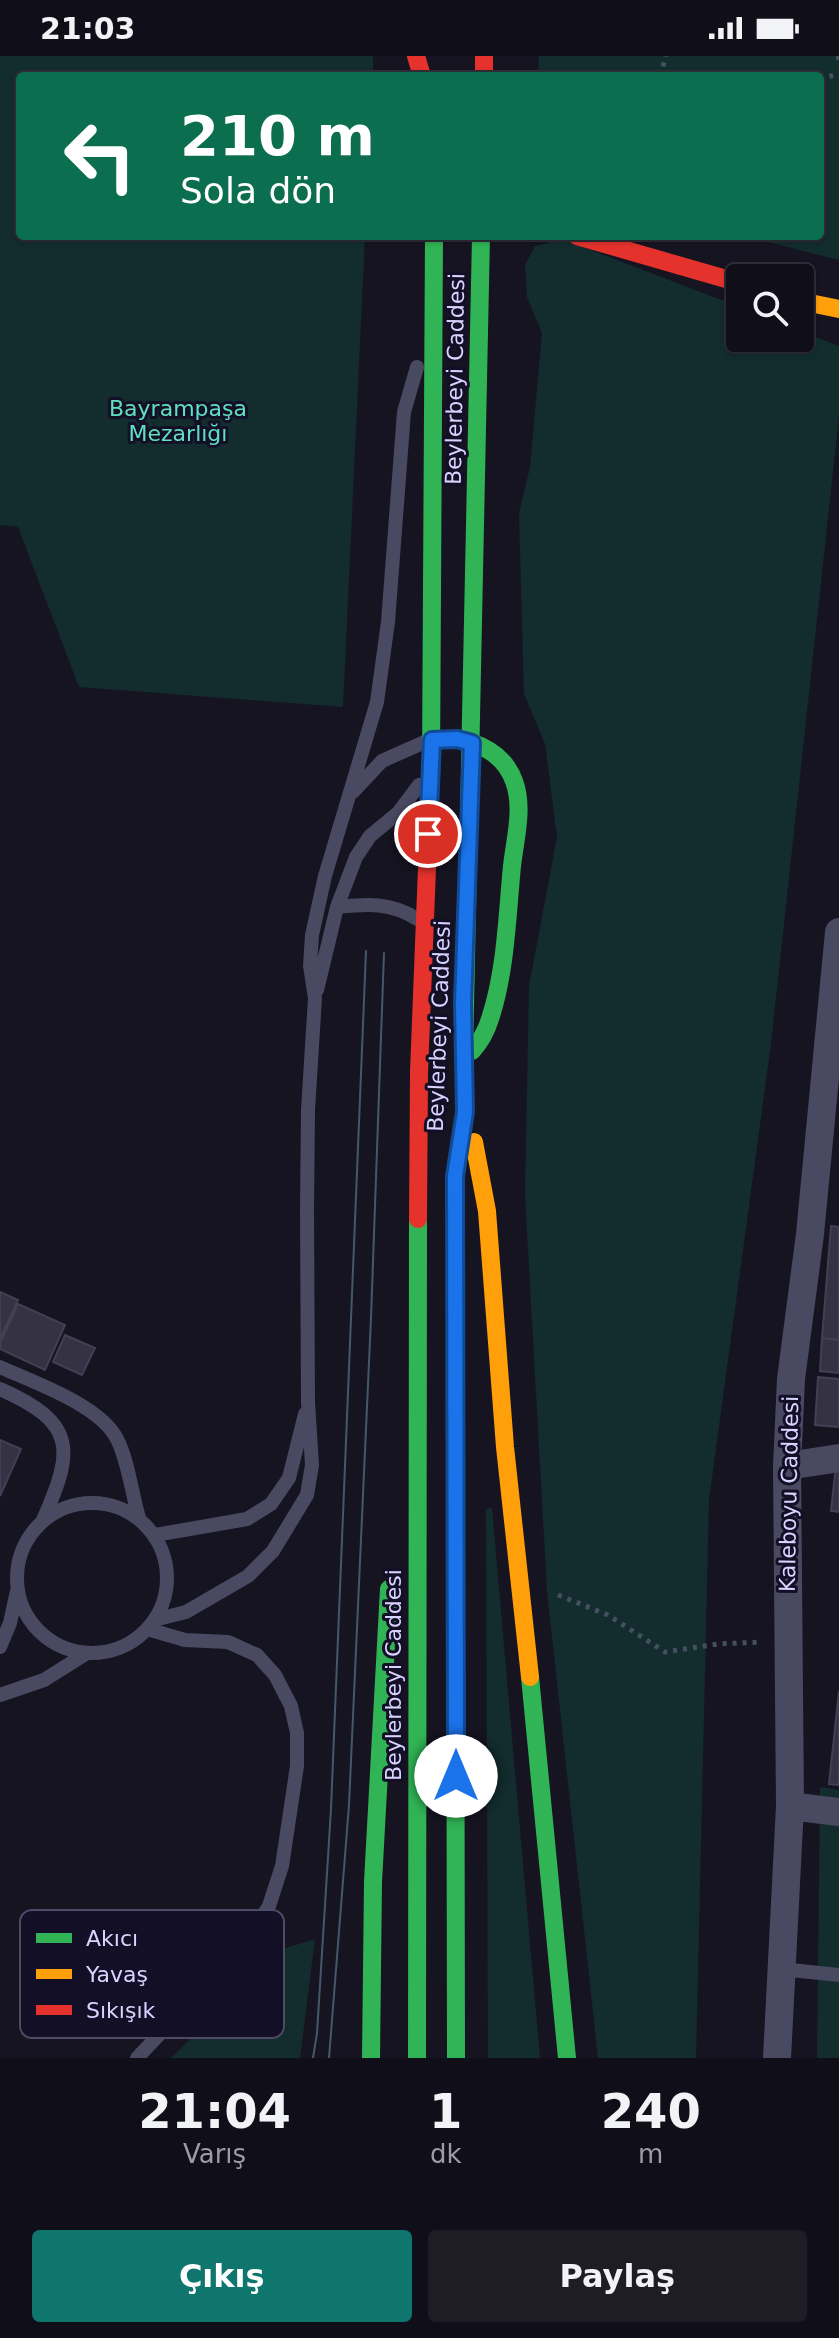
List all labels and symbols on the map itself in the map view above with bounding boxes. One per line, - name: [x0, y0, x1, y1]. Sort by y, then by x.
- street label: Beylerbeyi Caddesi: [441, 273, 469, 485]
- park label: Bayrampaşa Mezarlığı: [109, 396, 247, 446]
- pin: [394, 800, 462, 868]
- street label: Beylerbeyi Caddesi: [423, 920, 455, 1132]
- street label: Kaleboyu Caddesi: [775, 1396, 803, 1592]
- street label: Beylerbeyi Caddesi: [381, 1569, 406, 1781]
- position arrow: [414, 1734, 498, 1818]
- legend: [20, 1910, 284, 2038]
- text: Akıcı: [86, 1926, 138, 1951]
- text: Yavaş: [85, 1962, 148, 1987]
- text: Sıkışık: [86, 1998, 156, 2023]

